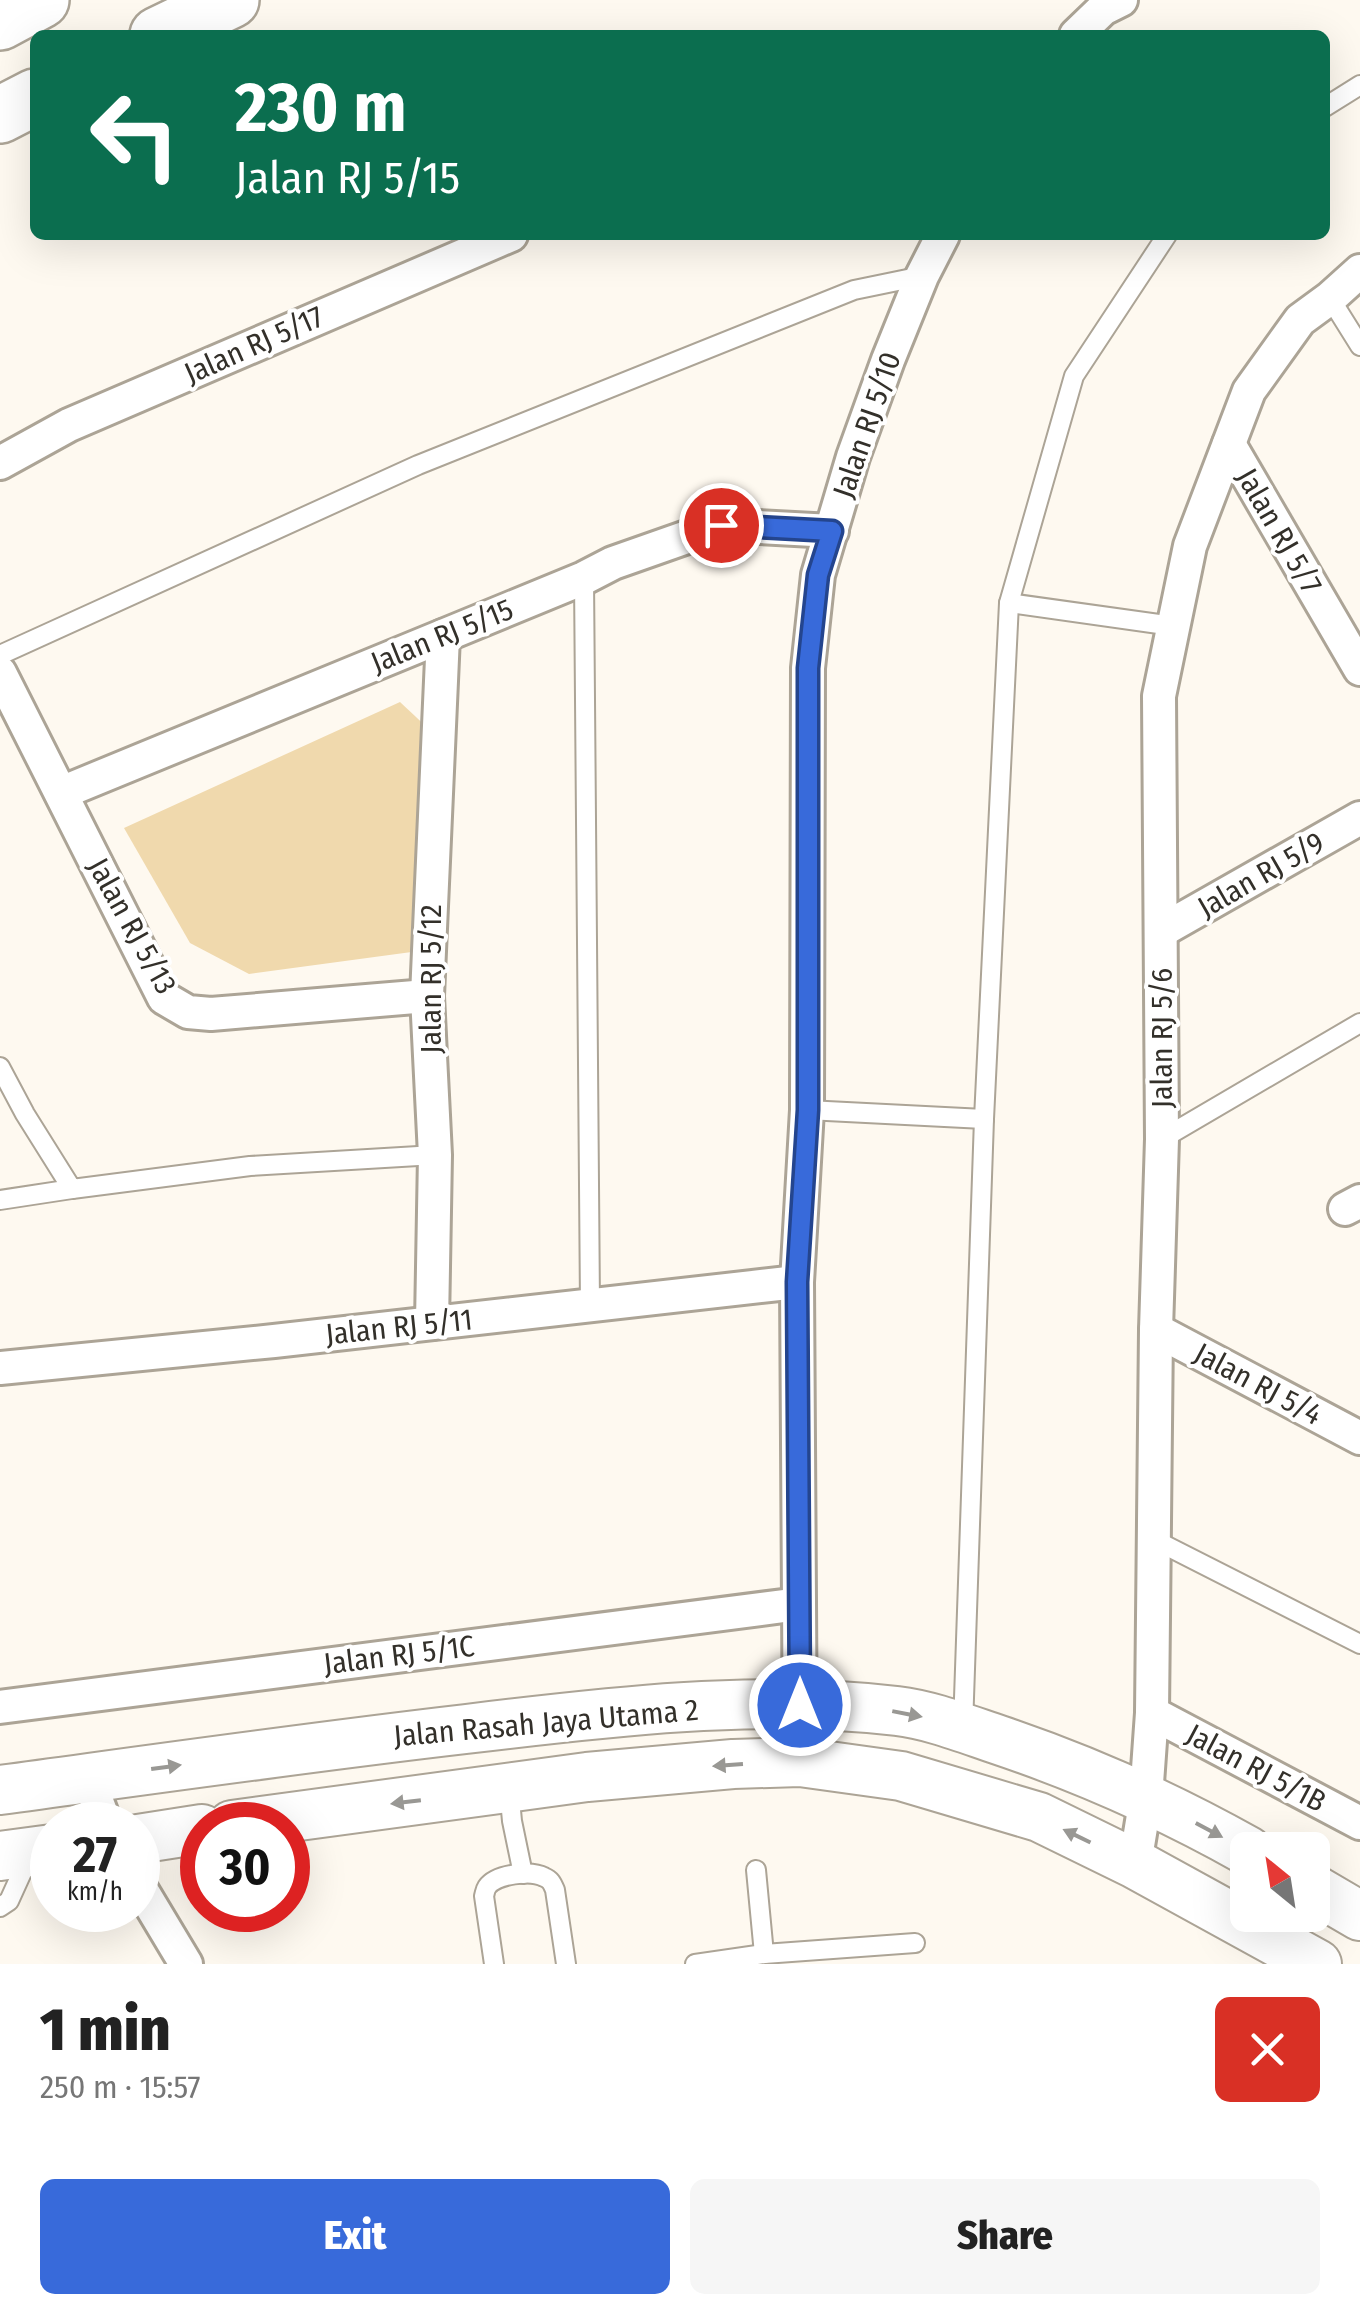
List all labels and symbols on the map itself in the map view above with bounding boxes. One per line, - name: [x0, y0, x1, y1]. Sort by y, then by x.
- street label: Jalan RJ 5/17: [179, 298, 329, 392]
- street label: Jalan RJ 5/10: [825, 347, 909, 503]
- street label: Jalan RJ 5/7: [1229, 462, 1329, 600]
- pin: [679, 483, 764, 568]
- street label: Jalan RJ 5/15: [366, 591, 518, 681]
- street label: Jalan RJ 5/9: [1191, 824, 1331, 926]
- street label: Jalan RJ 5/13: [80, 852, 184, 1000]
- street label: Jalan RJ 5/12: [413, 904, 449, 1054]
- street label: Jalan RJ 5/6: [1144, 968, 1180, 1108]
- street label: Jalan RJ 5/11: [324, 1301, 474, 1353]
- street label: Jalan RJ 5/4: [1188, 1335, 1328, 1433]
- street label: Jalan RJ 5/1C: [322, 1628, 476, 1682]
- position arrow: [748, 1653, 852, 1757]
- street label: Jalan Rasah Jaya Utama 2: [392, 1692, 700, 1754]
- one-way arrow: [892, 1707, 923, 1723]
- street label: Jalan RJ 5/1B: [1180, 1716, 1332, 1820]
- one-way arrow: [712, 1757, 744, 1773]
- one-way arrow: [151, 1759, 182, 1775]
- one-way arrow: [389, 1794, 421, 1810]
- speed limit sign: 30: [180, 1802, 310, 1932]
- one-way arrow: [1195, 1821, 1224, 1838]
- one-way arrow: [1062, 1827, 1091, 1844]
- north arrow: [1230, 1832, 1330, 1932]

